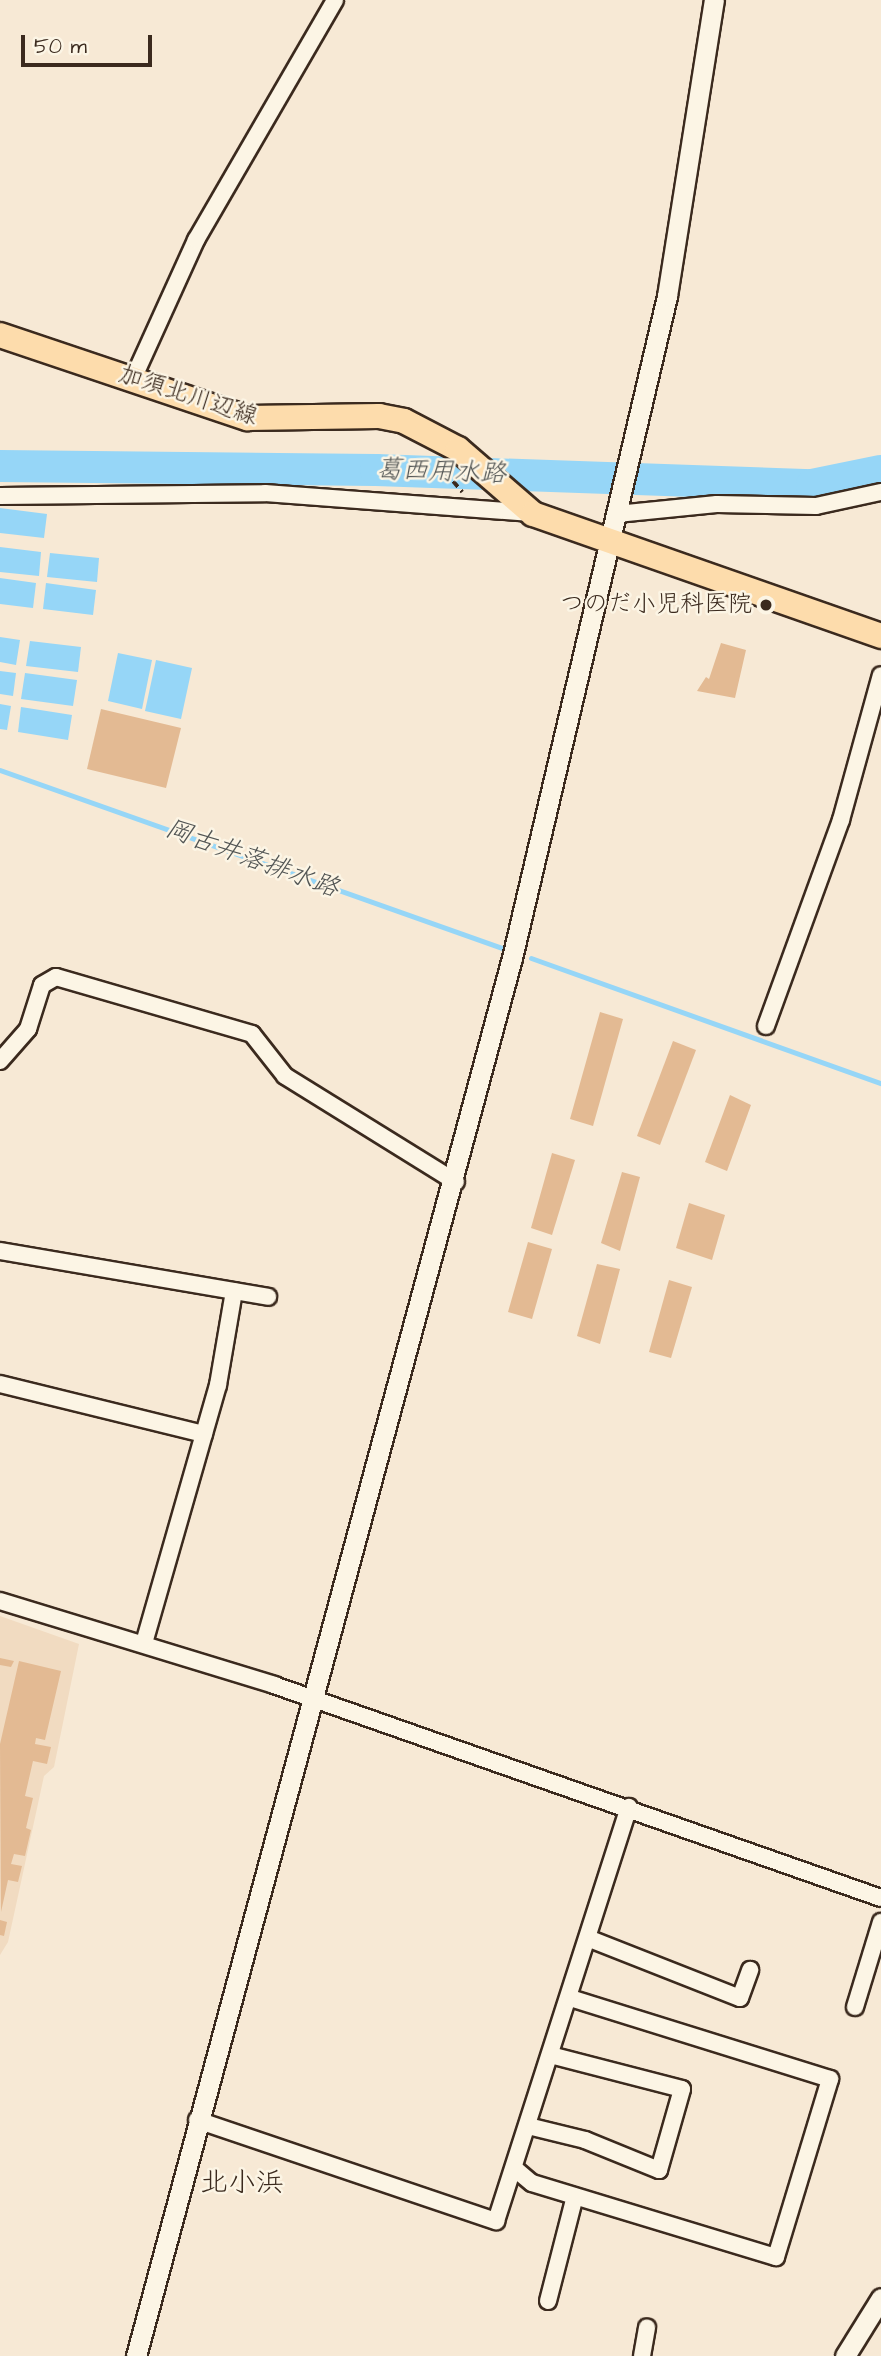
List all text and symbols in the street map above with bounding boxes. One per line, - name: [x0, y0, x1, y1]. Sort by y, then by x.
- scale bar: [24, 21, 156, 65]
- text: 50 m: [34, 32, 87, 61]
- street label: 加須北川辺線: [115, 360, 261, 432]
- water label: 葛西用水路: [375, 454, 507, 490]
- place label: つのだ小児科医院: [560, 591, 752, 619]
- marker: つのだ小児科医院: [758, 597, 774, 613]
- water label: 岡古井落排水路: [161, 813, 343, 905]
- district label: 北小浜: [200, 2166, 284, 2200]

